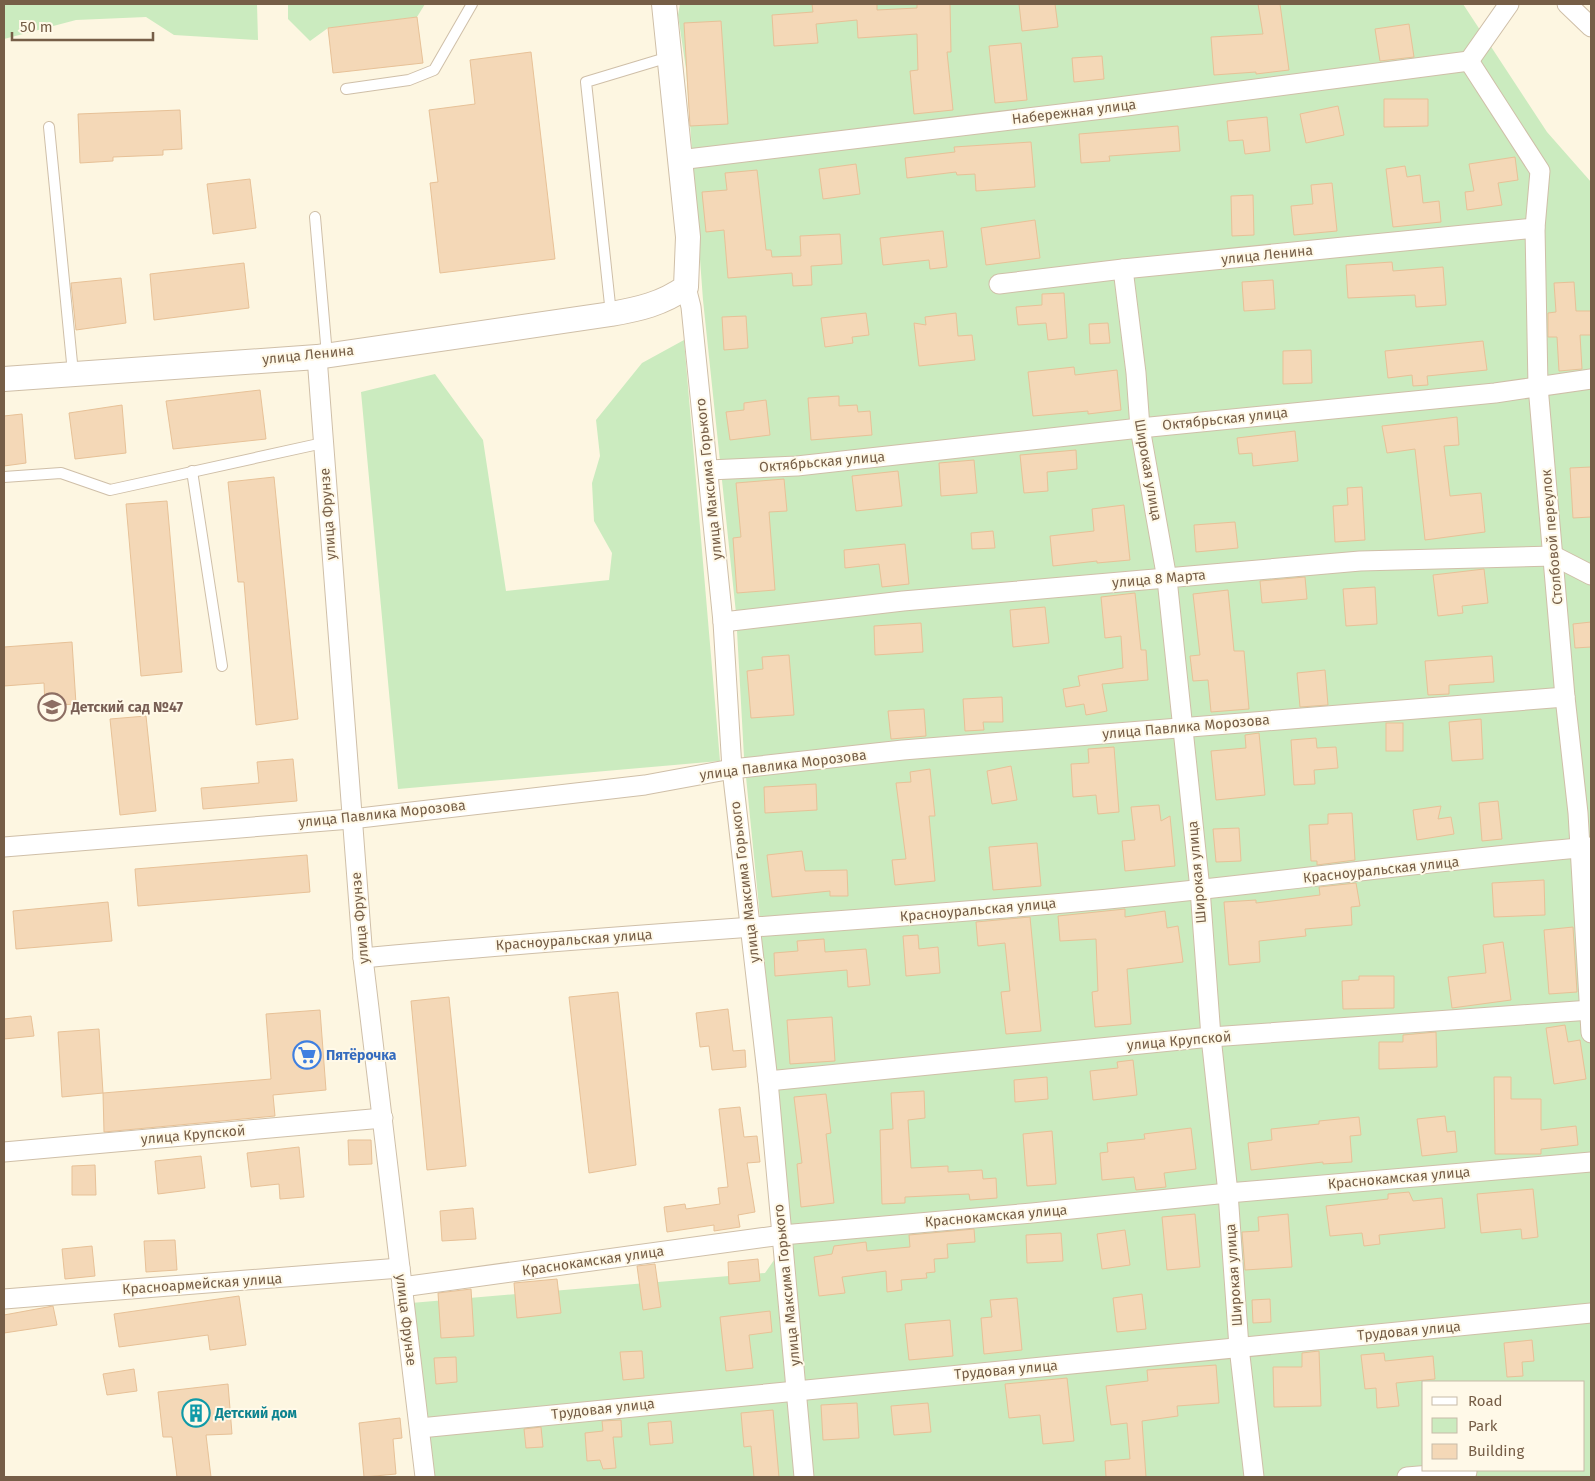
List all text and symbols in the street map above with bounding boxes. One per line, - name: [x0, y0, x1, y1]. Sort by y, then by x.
- scale bar: [12, 10, 154, 42]
- text: 50 m: [20, 18, 53, 36]
- street label: Набережная улица: [1011, 96, 1137, 128]
- street label: улица Ленина: [1220, 242, 1314, 268]
- street label: улица Ленина: [261, 342, 355, 368]
- street label: улица Максима Горького: [692, 397, 726, 561]
- street label: Октябрьская улица: [1161, 404, 1289, 434]
- street label: Широкая улица: [1131, 418, 1165, 522]
- street label: Октябрьская улица: [758, 448, 886, 476]
- street label: улица Фрунзе: [316, 467, 340, 561]
- street label: Столбовой переулок: [1538, 468, 1566, 605]
- street label: улица 8 Марта: [1111, 566, 1207, 592]
- school or university icon: Детский сад №47: [37, 692, 67, 722]
- place label: Детский сад №47: [70, 699, 183, 716]
- street label: улица Павлика Морозова: [1102, 711, 1270, 743]
- street label: улица Павлика Морозова: [699, 746, 867, 784]
- street label: улица Павлика Морозова: [298, 797, 466, 831]
- street label: улица Максима Горького: [727, 800, 763, 964]
- street label: Широкая улица: [1184, 820, 1210, 924]
- street label: Красноуральская улица: [1302, 853, 1460, 887]
- street label: улица Фрунзе: [348, 871, 372, 965]
- street label: Красноуральская улица: [899, 895, 1057, 925]
- street label: Красноуральская улица: [495, 926, 653, 954]
- street label: улица Крупской: [1126, 1028, 1232, 1054]
- supermarket icon: Пятёрочка: [292, 1040, 322, 1070]
- place label: Пятёрочка: [326, 1047, 397, 1064]
- street label: улица Крупской: [140, 1122, 246, 1148]
- street label: Краснокамская улица: [1327, 1163, 1471, 1193]
- street label: Краснокамская улица: [924, 1201, 1068, 1231]
- street label: улица Максима Горького: [770, 1203, 804, 1367]
- street label: Широкая улица: [1222, 1223, 1246, 1327]
- street label: Краснокамская улица: [521, 1243, 665, 1279]
- street label: Красноармейская улица: [121, 1270, 283, 1298]
- street label: улица Фрунзе: [392, 1273, 420, 1367]
- street label: Трудовая улица: [1356, 1318, 1462, 1344]
- street label: Трудовая улица: [953, 1357, 1059, 1383]
- legend: [1422, 1381, 1585, 1471]
- text: Road: [1468, 1392, 1503, 1410]
- street label: Трудовая улица: [550, 1395, 656, 1423]
- building icon: Детский дом: [181, 1398, 211, 1428]
- place label: Детский дом: [214, 1405, 297, 1422]
- text: Park: [1468, 1417, 1498, 1435]
- text: Building: [1468, 1442, 1524, 1460]

